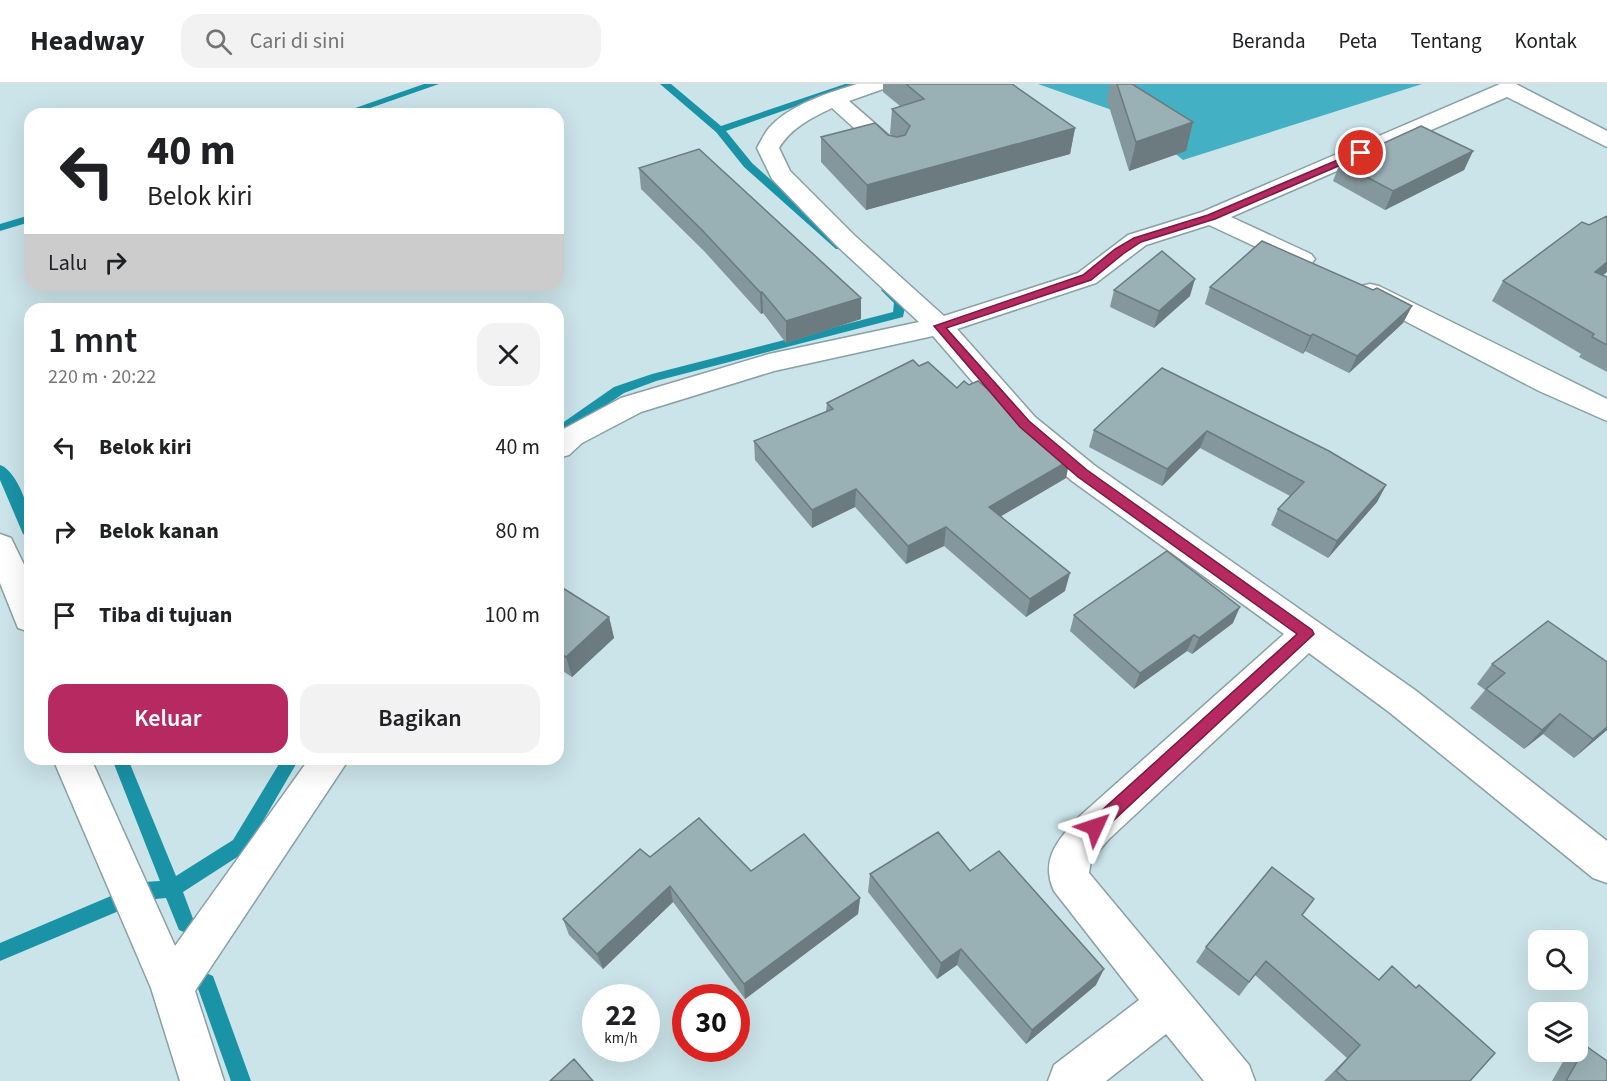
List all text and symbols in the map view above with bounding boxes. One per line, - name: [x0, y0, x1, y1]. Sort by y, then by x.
- search box: [181, 14, 601, 68]
- text: Headway: [30, 21, 145, 61]
- icon: search: [202, 25, 235, 58]
- text: Cari di sini: [250, 25, 345, 57]
- text: Beranda: [1232, 26, 1306, 56]
- text: Peta: [1339, 26, 1377, 56]
- text: Tentang: [1410, 26, 1481, 56]
- text: Kontak: [1514, 26, 1577, 56]
- text: 40 m: [147, 121, 236, 181]
- pin: [1335, 127, 1386, 178]
- icon: left: [48, 132, 126, 210]
- icon: arrive: [1344, 136, 1377, 169]
- text: Belok kiri: [147, 177, 253, 216]
- icon: right: [99, 246, 132, 279]
- text: Lalu: [48, 247, 87, 279]
- text: 1 mnt: [48, 315, 137, 366]
- button: close: [477, 323, 540, 386]
- text: 220 m · 20:22: [48, 363, 156, 391]
- icon: left: [48, 431, 81, 464]
- text: Belok kiri: [99, 431, 192, 463]
- text: 40 m: [495, 431, 540, 463]
- icon: right: [48, 515, 81, 548]
- text: Belok kanan: [99, 515, 219, 547]
- text: 80 m: [495, 515, 540, 547]
- icon: arrive: [48, 599, 81, 632]
- text: Tiba di tujuan: [99, 599, 232, 631]
- text: 100 m: [485, 599, 540, 631]
- button: Keluar: [48, 684, 288, 753]
- button: Bagikan: [300, 684, 540, 753]
- position arrow: [1063, 795, 1127, 859]
- map controls: [1528, 930, 1588, 1062]
- button: search: [1528, 930, 1588, 990]
- speed limit sign: 30: [672, 984, 750, 1062]
- text: 22: [605, 994, 637, 1037]
- button: layers: [1528, 1002, 1588, 1062]
- text: km/h: [604, 1028, 638, 1049]

